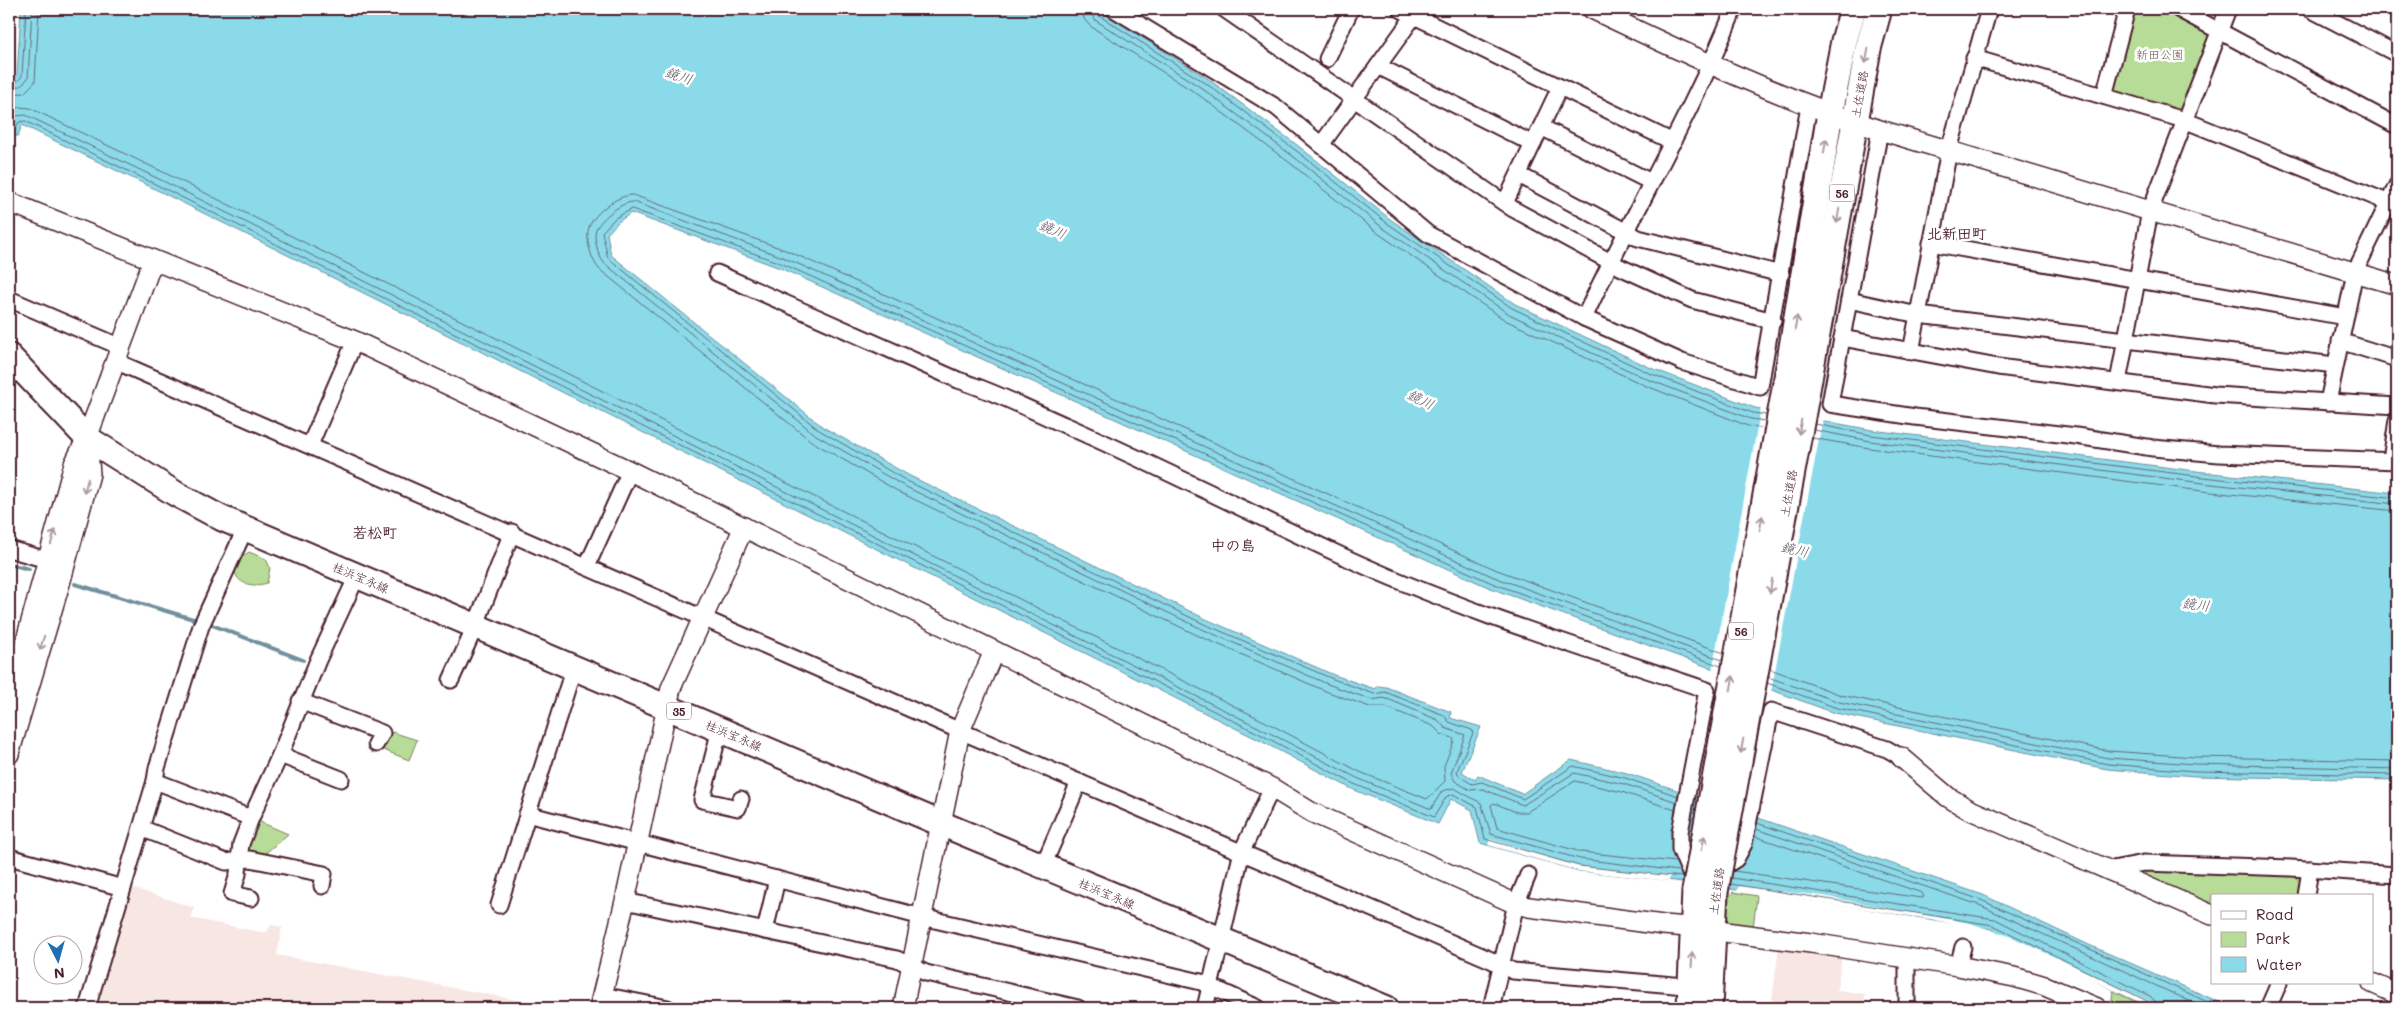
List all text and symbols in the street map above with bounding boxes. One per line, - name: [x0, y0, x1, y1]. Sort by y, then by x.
- park label: 新田公園: [2136, 46, 2184, 62]
- one-way arrow: [1861, 47, 1871, 63]
- water label: 鏡川: [663, 61, 695, 89]
- street label: 土佐道路: [1847, 69, 1871, 119]
- one-way arrow: [1820, 138, 1830, 154]
- road number: 56: [1830, 184, 1854, 202]
- one-way arrow: [1833, 207, 1843, 223]
- water label: 鏡川: [1036, 215, 1070, 243]
- district label: 北新田町: [1927, 223, 1987, 243]
- one-way arrow: [1791, 316, 1801, 332]
- water label: 鏡川: [1404, 384, 1438, 414]
- one-way arrow: [1795, 418, 1805, 434]
- street label: 土佐道路: [1776, 468, 1800, 518]
- one-way arrow: [81, 478, 91, 494]
- one-way arrow: [1757, 515, 1766, 531]
- district label: 若松町: [352, 522, 398, 542]
- one-way arrow: [49, 529, 59, 545]
- district label: 中の島: [1210, 535, 1256, 555]
- water label: 鏡川: [1779, 537, 1811, 561]
- street label: 桂浜宝永線: [330, 558, 392, 596]
- one-way arrow: [1766, 578, 1775, 594]
- water label: 鏡川: [2181, 593, 2211, 615]
- road number: 56: [1728, 622, 1754, 640]
- one-way arrow: [37, 634, 47, 650]
- one-way arrow: [1728, 675, 1738, 691]
- road number: 35: [666, 702, 692, 719]
- street label: 桂浜宝永線: [703, 716, 765, 754]
- one-way arrow: [1736, 738, 1746, 754]
- one-way arrow: [1699, 835, 1709, 851]
- street label: 土佐道路: [1705, 866, 1727, 916]
- street label: 桂浜宝永線: [1076, 874, 1138, 912]
- legend: [2211, 894, 2374, 984]
- text: Road: [2256, 904, 2293, 924]
- text: Park: [2256, 928, 2290, 948]
- north arrow: [32, 934, 82, 984]
- one-way arrow: [1687, 952, 1696, 968]
- text: Water: [2256, 954, 2302, 974]
- text: N: [53, 963, 66, 983]

